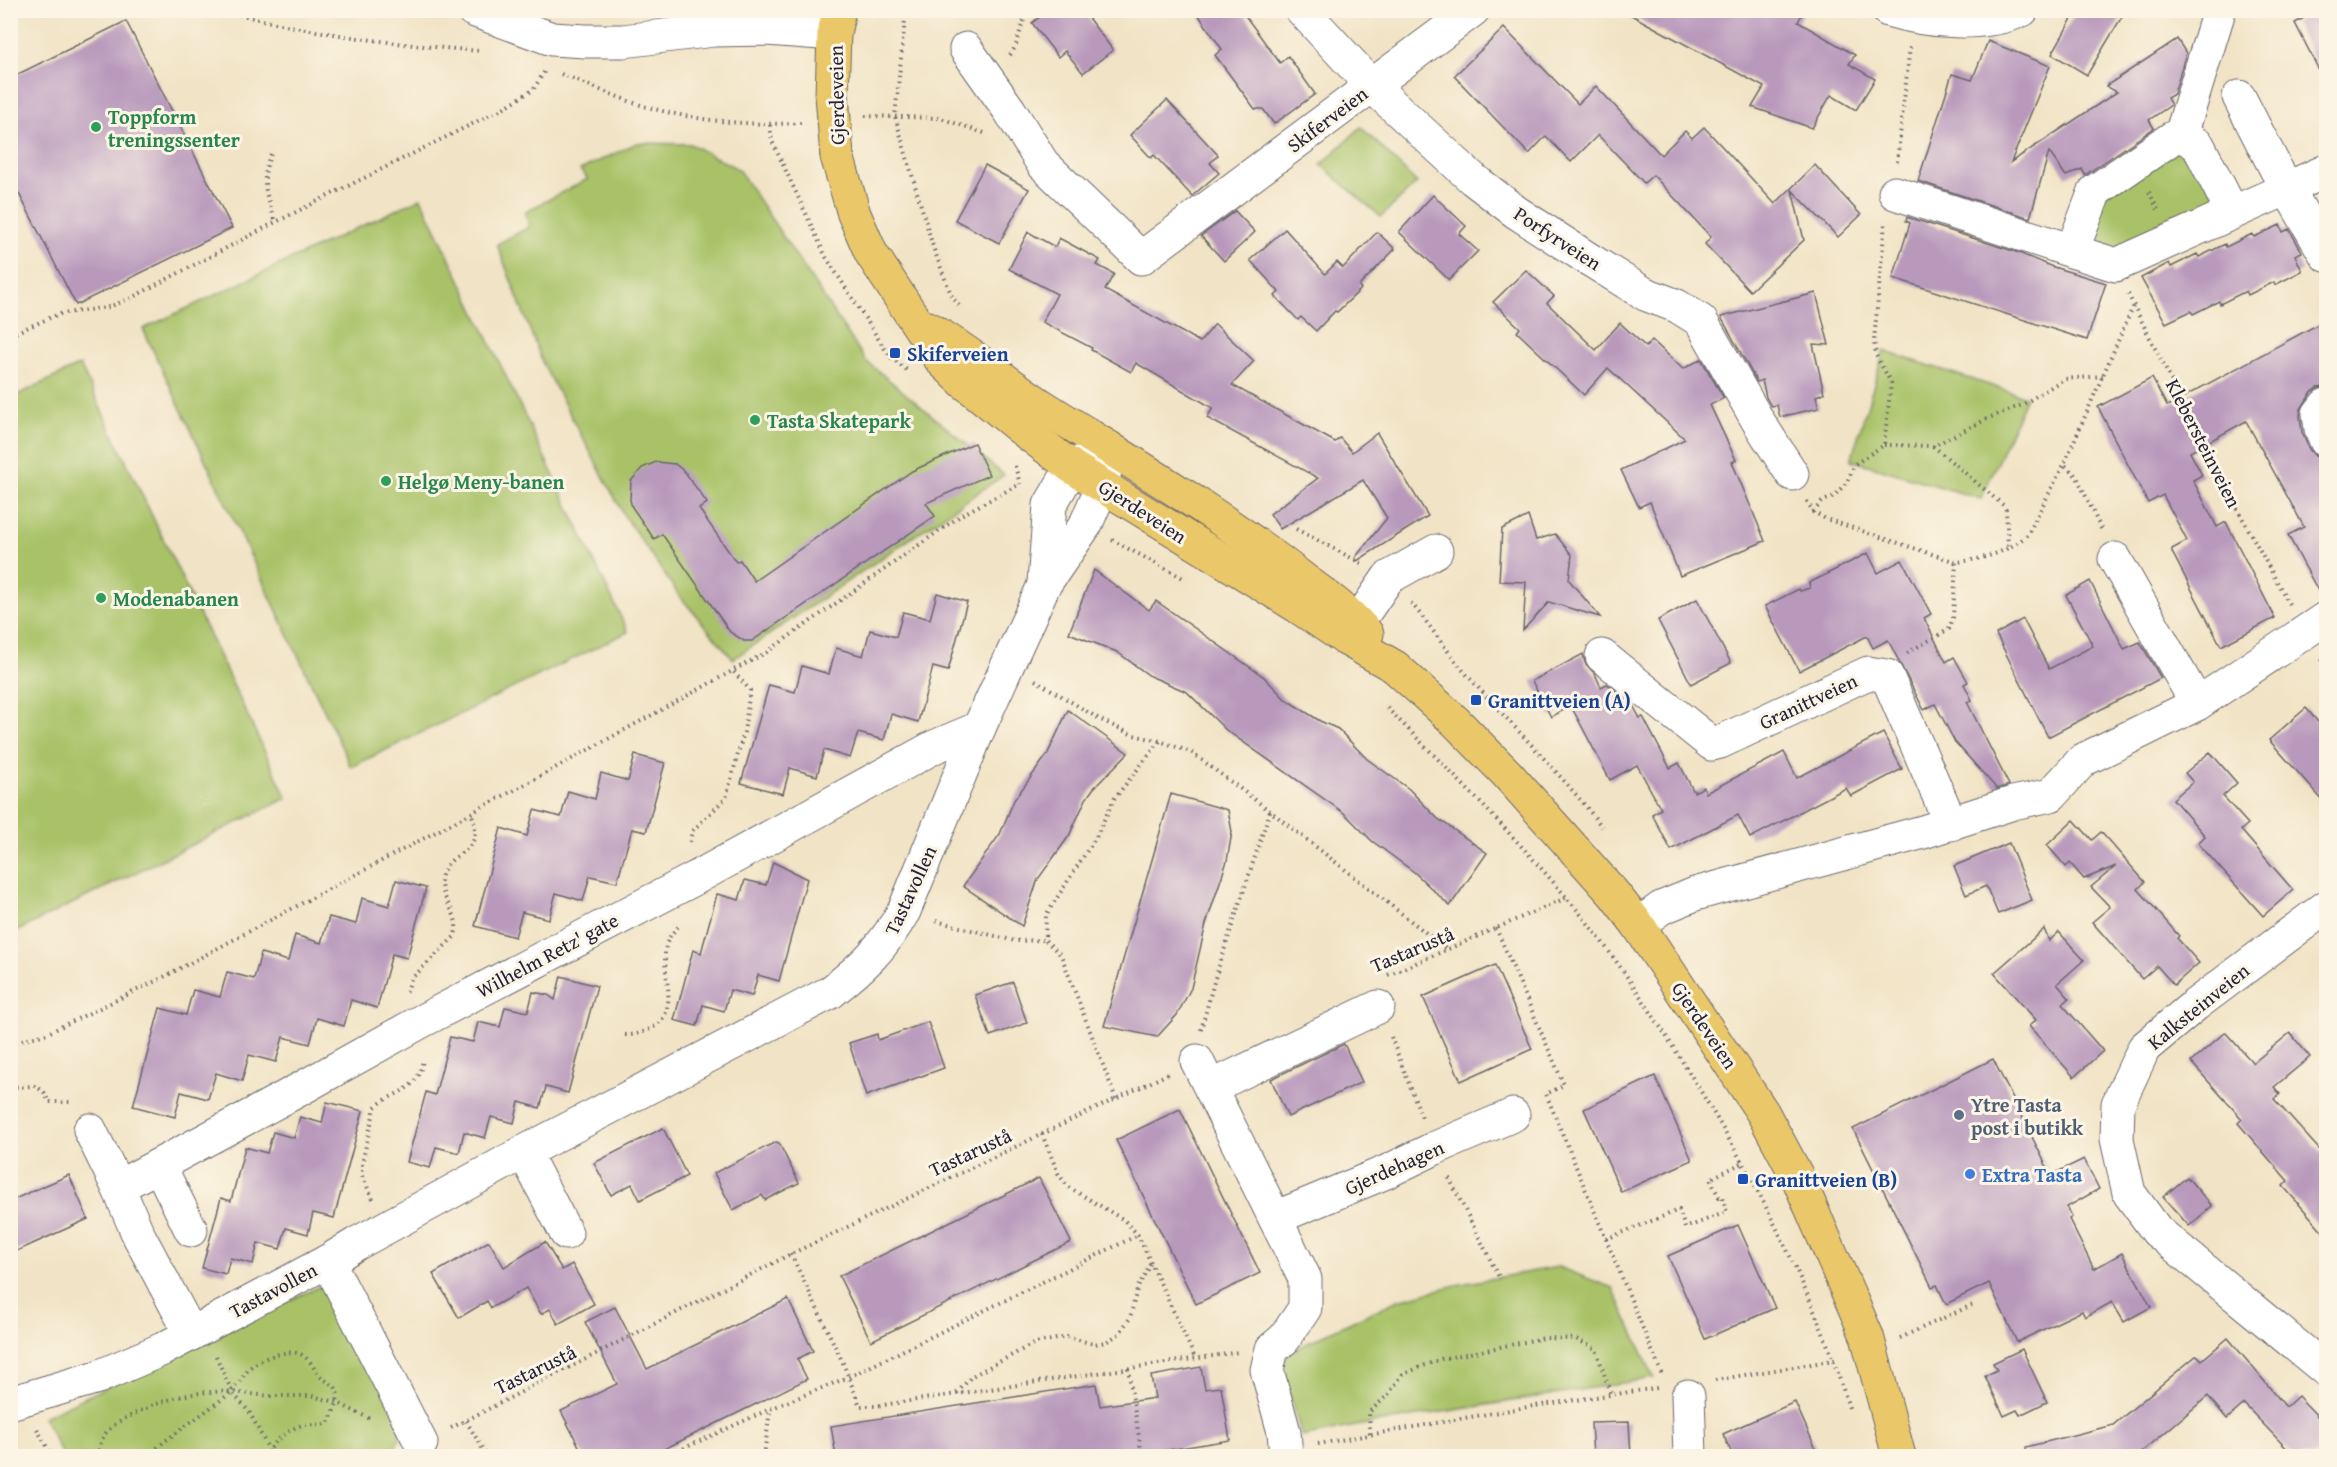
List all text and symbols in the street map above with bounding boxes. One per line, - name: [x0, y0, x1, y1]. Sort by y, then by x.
- street label: Gjerdeveien: [821, 45, 851, 145]
- street label: Skiferveien: [1280, 79, 1374, 159]
- place label: Toppform treningssenter: [108, 102, 240, 154]
- marker: Toppform treningssenter: [89, 120, 103, 134]
- street label: Porfyrveien: [1509, 199, 1607, 277]
- place label: Skiferveien: [907, 339, 1009, 368]
- marker: Skiferveien: [888, 346, 902, 360]
- street label: Klebersteinveien: [2159, 374, 2249, 512]
- place label: Tasta Skatepark: [767, 406, 911, 435]
- marker: Tasta Skatepark: [748, 413, 762, 427]
- place label: Helgø Meny-banen: [398, 467, 565, 496]
- street label: Gjerdeveien: [1093, 472, 1193, 550]
- marker: Helgø Meny-banen: [379, 474, 393, 488]
- place label: Modenabanen: [113, 584, 239, 613]
- marker: Modenabanen: [94, 591, 108, 605]
- street label: Granittveien: [1754, 666, 1862, 736]
- place label: Granittveien (A): [1488, 686, 1631, 715]
- marker: Granittveien (A): [1469, 693, 1483, 707]
- street label: Tastavollen: [877, 841, 943, 939]
- street label: Wilhelm Retz' gate: [471, 905, 623, 1005]
- street label: Tastarustå: [1366, 918, 1459, 980]
- street label: Kalksteinveien: [2141, 956, 2255, 1056]
- street label: Gjerdeveien: [1665, 976, 1745, 1074]
- place label: Ytre Tasta post i butikk: [1971, 1090, 2084, 1142]
- marker: Ytre Tasta post i butikk: [1952, 1108, 1966, 1122]
- street label: Tastarustå: [924, 1120, 1016, 1184]
- street label: Gjerdehagen: [1340, 1132, 1448, 1202]
- place label: Extra Tasta: [1982, 1160, 2083, 1189]
- place label: Granittveien (B): [1755, 1165, 1897, 1194]
- marker: Extra Tasta: [1963, 1167, 1977, 1181]
- marker: Granittveien (B): [1736, 1172, 1750, 1186]
- street label: Tastavollen: [224, 1255, 322, 1325]
- street label: Tastarustå: [489, 1336, 581, 1401]

